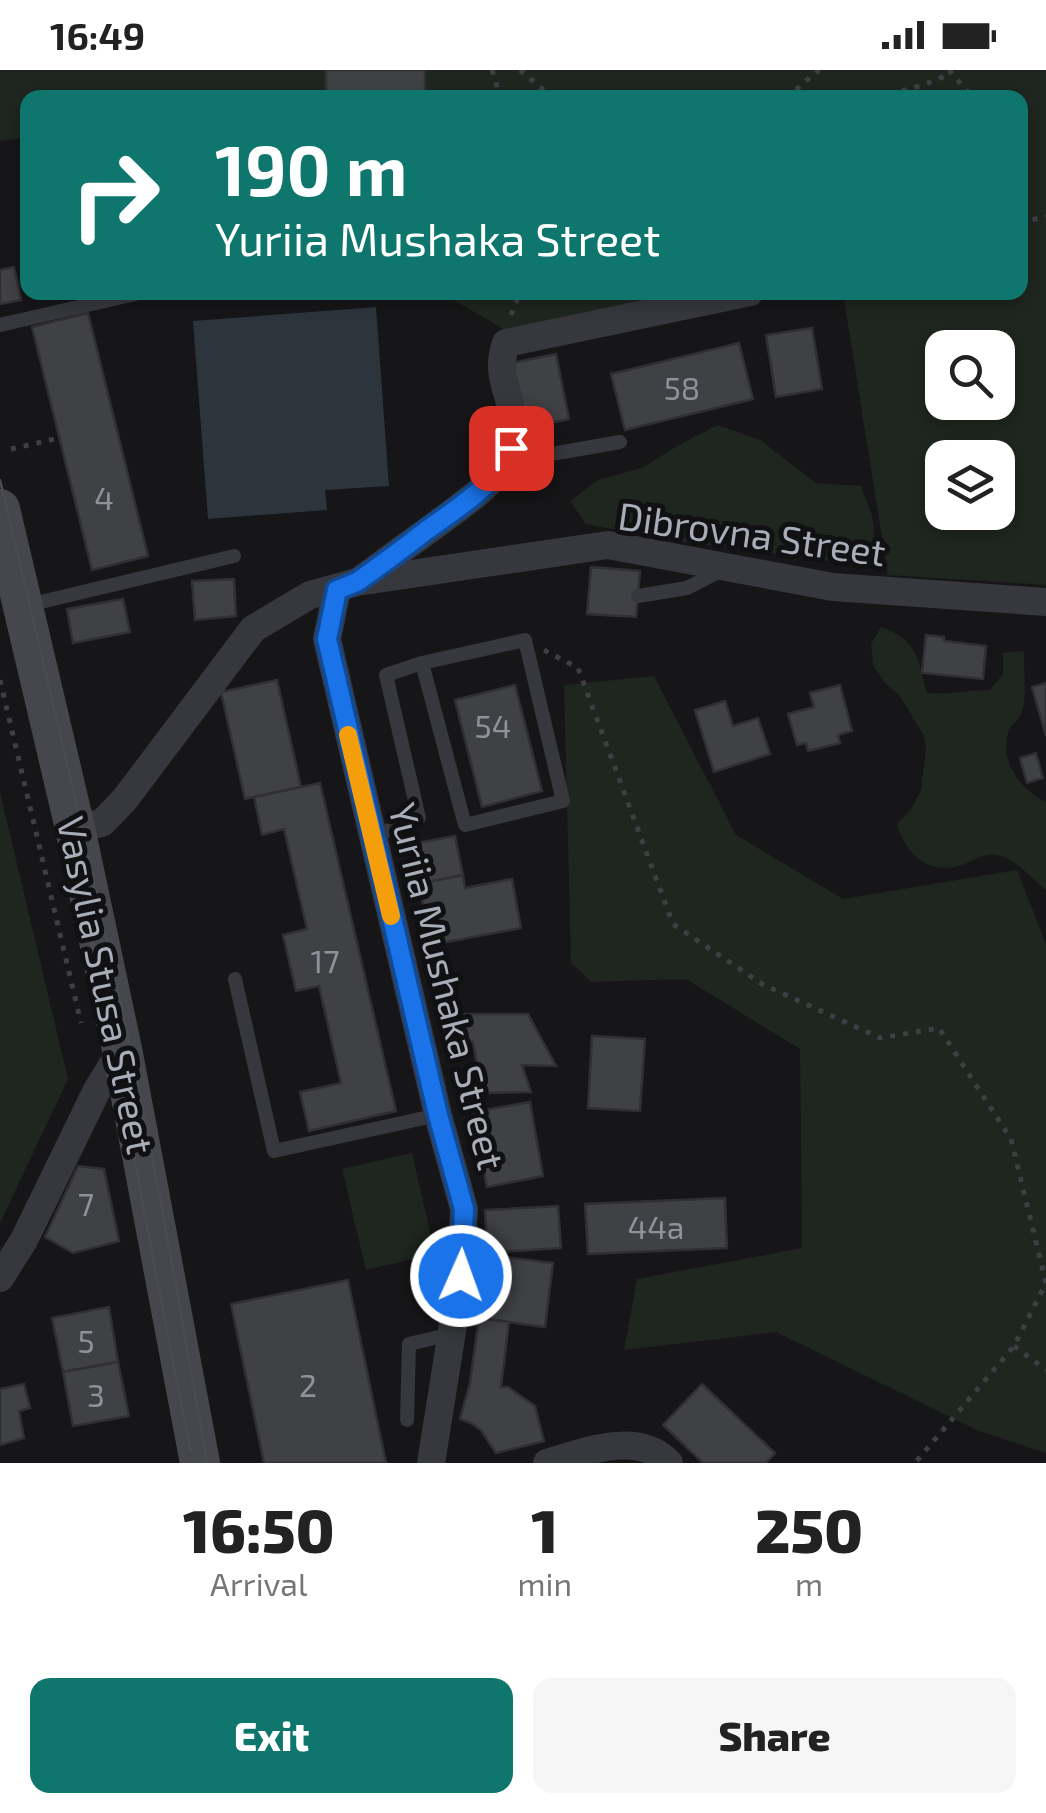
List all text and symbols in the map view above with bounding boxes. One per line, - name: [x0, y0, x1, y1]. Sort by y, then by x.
- text: 16:49: [50, 12, 145, 58]
- text: 190 m: [215, 126, 408, 210]
- icon: right: [50, 130, 180, 260]
- text: Yuriia Mushaka Street: [215, 211, 660, 265]
- map controls: [925, 330, 1015, 530]
- button: search: [925, 330, 1015, 420]
- house number: 58: [664, 368, 700, 406]
- pin: [469, 406, 554, 491]
- icon: arrive: [484, 421, 539, 476]
- button: layers: [925, 440, 1015, 530]
- house number: 4: [94, 478, 114, 516]
- street label: Dibrovna Street: [615, 491, 889, 575]
- house number: 54: [475, 706, 511, 744]
- street label: Yuriia Mushaka Street: [380, 798, 516, 1174]
- street label: Vasylia Stusa Street: [49, 812, 165, 1158]
- house number: 17: [310, 941, 340, 979]
- house number: 7: [78, 1184, 94, 1222]
- house number: 44а: [627, 1207, 685, 1245]
- position arrow: [409, 1224, 513, 1328]
- house number: 5: [77, 1321, 95, 1359]
- house number: 2: [299, 1365, 317, 1403]
- house number: 3: [87, 1375, 105, 1413]
- text: 16:50: [183, 1493, 335, 1565]
- text: 1: [531, 1493, 558, 1565]
- text: 250: [755, 1493, 863, 1565]
- text: Arrival: [210, 1564, 307, 1602]
- text: min: [518, 1564, 572, 1602]
- text: m: [795, 1564, 823, 1602]
- button: Exit: [30, 1678, 513, 1793]
- button: Share: [533, 1678, 1016, 1793]

